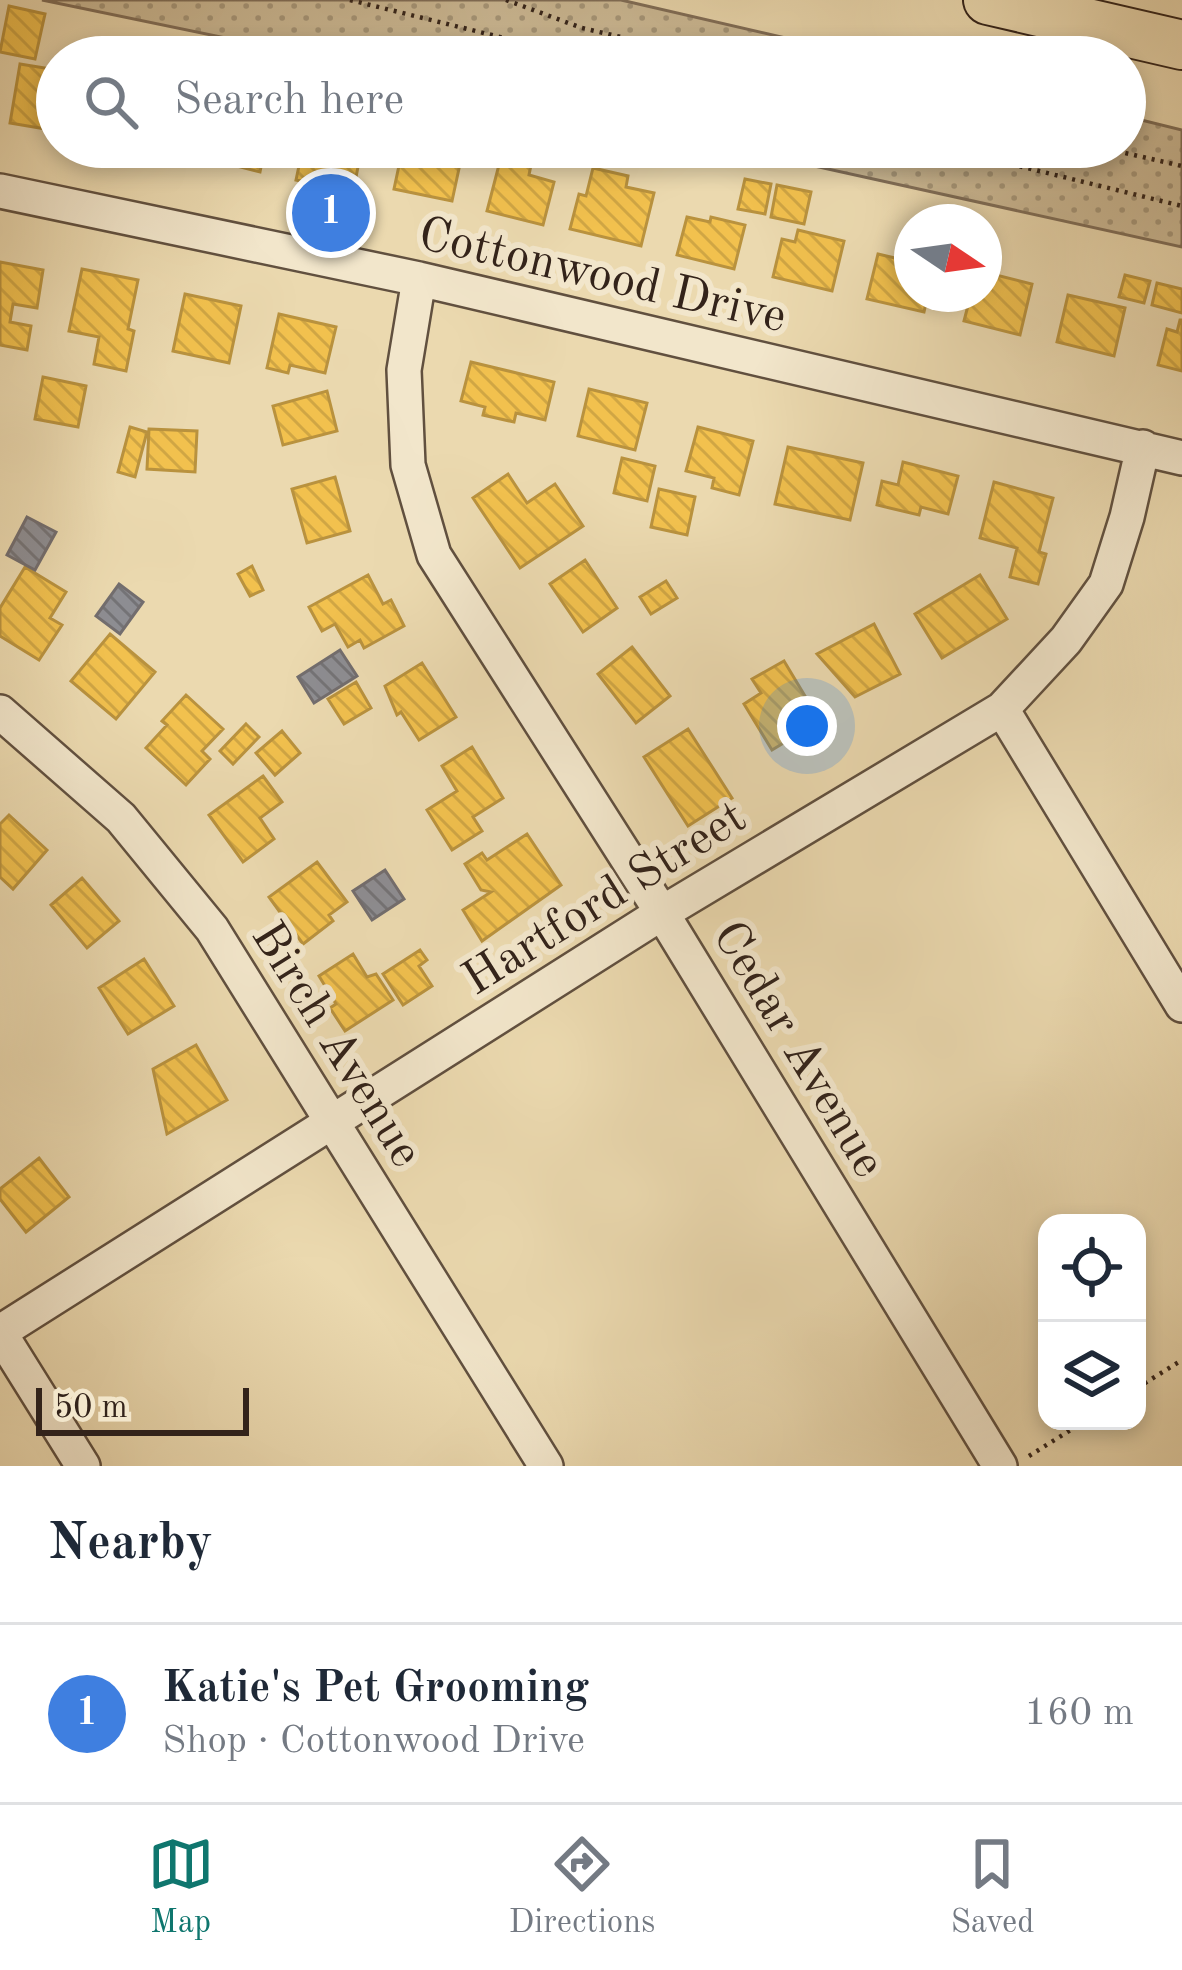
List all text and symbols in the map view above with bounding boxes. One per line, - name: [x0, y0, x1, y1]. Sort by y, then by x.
- search box: [36, 36, 1146, 168]
- icon: search: [78, 69, 144, 135]
- text: Search here: [174, 79, 404, 124]
- pin: 1: [292, 168, 370, 258]
- north arrow: [894, 204, 1002, 312]
- street label: Cottonwood Drive: [414, 211, 791, 343]
- your location: [777, 696, 837, 756]
- street label: Hartford Street: [455, 793, 755, 1005]
- street label: Birch Avenue: [241, 914, 430, 1176]
- street label: Cedar Avenue: [703, 914, 892, 1186]
- map controls: [1038, 1214, 1146, 1430]
- button: locate: [1038, 1214, 1146, 1322]
- button: layers: [1038, 1322, 1146, 1430]
- scale bar: [36, 1382, 249, 1435]
- text: 50 m: [54, 1392, 128, 1425]
- text: Nearby: [48, 1519, 213, 1570]
- text: Katie's Pet Grooming: [162, 1667, 589, 1712]
- text: 1: [76, 1694, 98, 1733]
- text: 160 m: [1024, 1694, 1134, 1733]
- text: Shop · Cottonwood Drive: [162, 1722, 585, 1761]
- tab: Map: [148, 1831, 214, 1944]
- tab: Directions: [509, 1831, 655, 1944]
- tab: Saved: [950, 1831, 1034, 1944]

